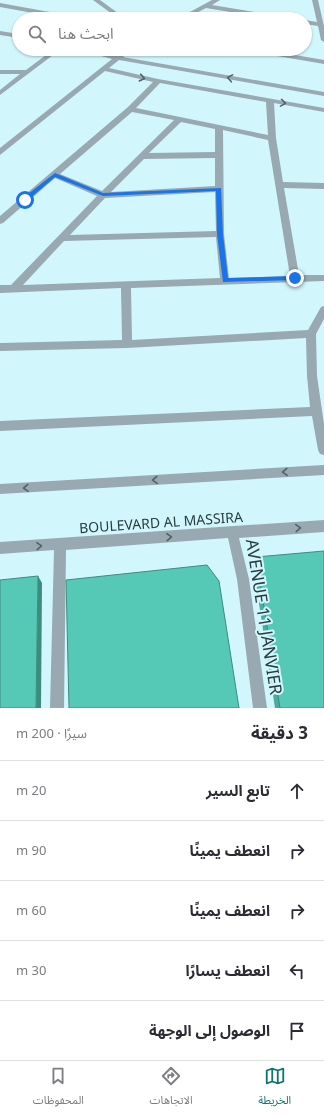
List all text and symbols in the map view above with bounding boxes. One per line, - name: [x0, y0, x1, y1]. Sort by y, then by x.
- search box: [12, 12, 312, 56]
- text: ابحث هنا: [58, 18, 114, 50]
- icon: search: [26, 23, 48, 45]
- one-way arrow: [139, 73, 145, 81]
- one-way arrow: [227, 74, 234, 83]
- one-way arrow: [280, 98, 287, 107]
- route start: [16, 191, 34, 209]
- route end: [286, 269, 304, 287]
- one-way arrow: [282, 468, 288, 477]
- one-way arrow: [152, 476, 158, 485]
- one-way arrow: [23, 483, 29, 492]
- street label: BOULEVARD AL MASSIRA: [78, 503, 244, 543]
- one-way arrow: [295, 524, 301, 532]
- one-way arrow: [166, 532, 172, 541]
- street label: AVENUE 11 JANVIER: [233, 536, 293, 698]
- one-way arrow: [36, 542, 42, 551]
- text: 3 دقيقة: [251, 716, 308, 752]
- text: سيرًا · 200 m: [16, 720, 87, 748]
- text: تابع السير: [206, 775, 270, 807]
- text: 20 m: [16, 777, 46, 805]
- icon: ahead: [286, 780, 308, 802]
- text: انعطف يمينًا: [189, 835, 270, 867]
- text: 90 m: [16, 837, 46, 865]
- icon: right: [286, 840, 308, 862]
- text: انعطف يمينًا: [189, 895, 270, 927]
- text: 60 m: [16, 897, 46, 925]
- icon: right: [286, 900, 308, 922]
- text: انعطف يسارًا: [186, 955, 270, 987]
- text: 30 m: [16, 957, 46, 985]
- icon: left: [286, 960, 308, 982]
- text: الوصول إلى الوجهة: [149, 1015, 270, 1047]
- icon: arrive: [286, 1020, 308, 1042]
- tab: المحفوظات: [33, 1065, 84, 1112]
- tab: الاتجاهات: [150, 1065, 193, 1112]
- tab: الخريطة: [258, 1065, 291, 1112]

